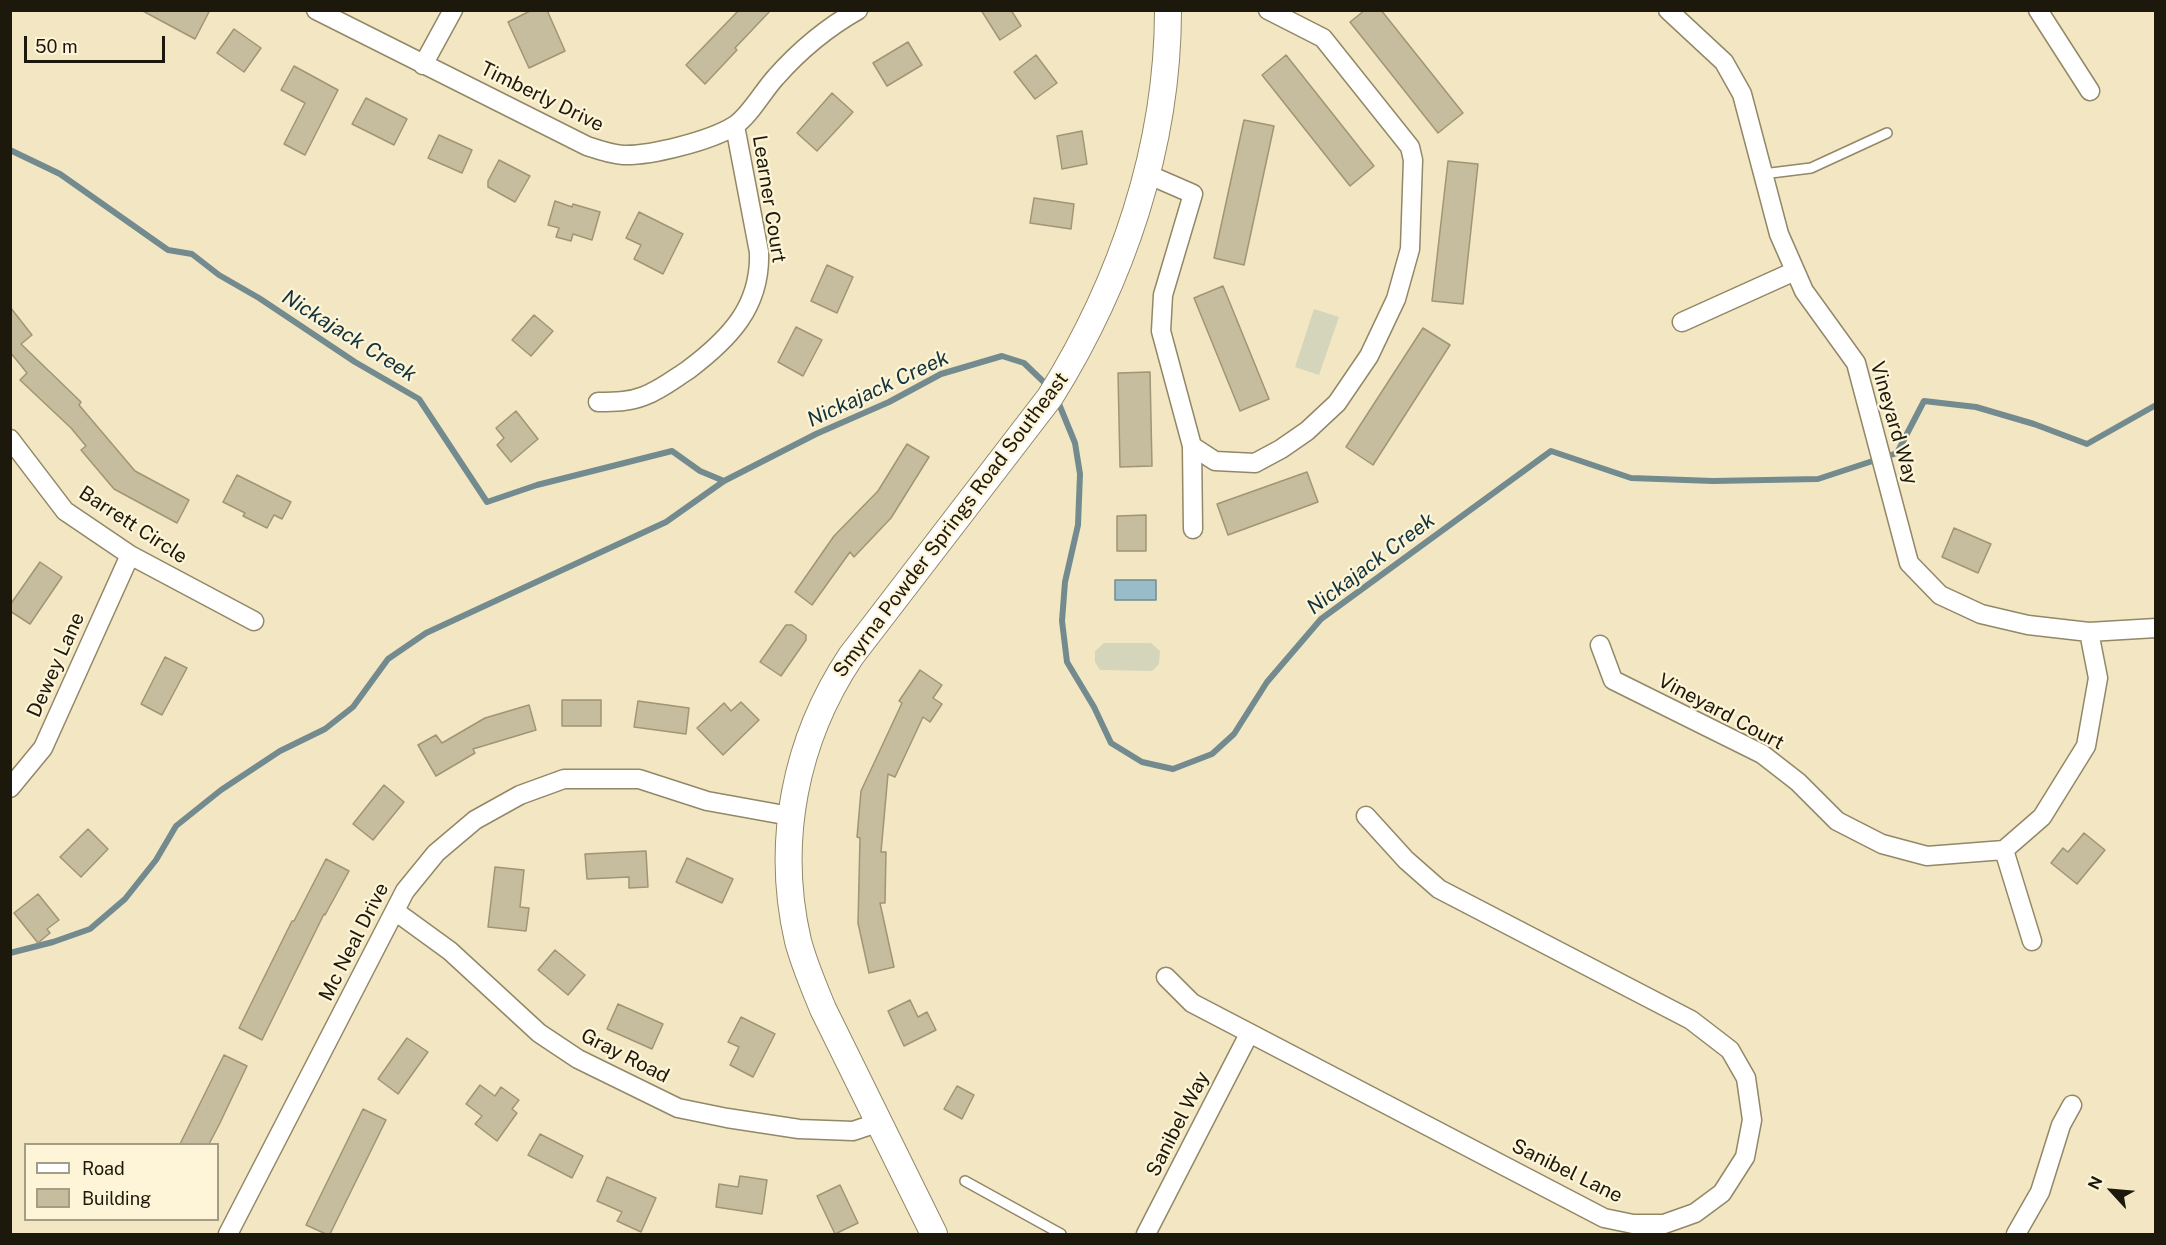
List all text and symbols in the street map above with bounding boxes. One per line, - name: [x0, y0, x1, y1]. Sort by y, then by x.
- scale bar: [27, 24, 168, 62]
- text: 50 m: [35, 36, 78, 57]
- street label: Timberly Drive: [476, 57, 608, 137]
- street label: Learner Court: [747, 133, 791, 265]
- water label: Nickajack Creek: [277, 285, 421, 387]
- water label: Nickajack Creek: [803, 345, 953, 433]
- street label: Vineyard Way: [1865, 359, 1923, 487]
- street label: Smyrna Powder Springs Road Southeast: [828, 368, 1074, 682]
- street label: Barrett Circle: [74, 481, 192, 569]
- water label: Nickajack Creek: [1302, 508, 1440, 620]
- street label: Dewey Lane: [22, 609, 90, 721]
- street label: Vineyard Court: [1654, 669, 1788, 755]
- street label: Mc Neal Drive: [314, 879, 394, 1005]
- street label: Gray Road: [577, 1024, 673, 1088]
- street label: Sanibel Way: [1141, 1067, 1215, 1181]
- street label: Sanibel Lane: [1508, 1134, 1626, 1208]
- legend: [24, 1143, 219, 1221]
- text: Road: [82, 1158, 125, 1179]
- north arrow: [2082, 1161, 2142, 1221]
- text: N: [2084, 1173, 2107, 1193]
- text: Building: [82, 1188, 151, 1209]

